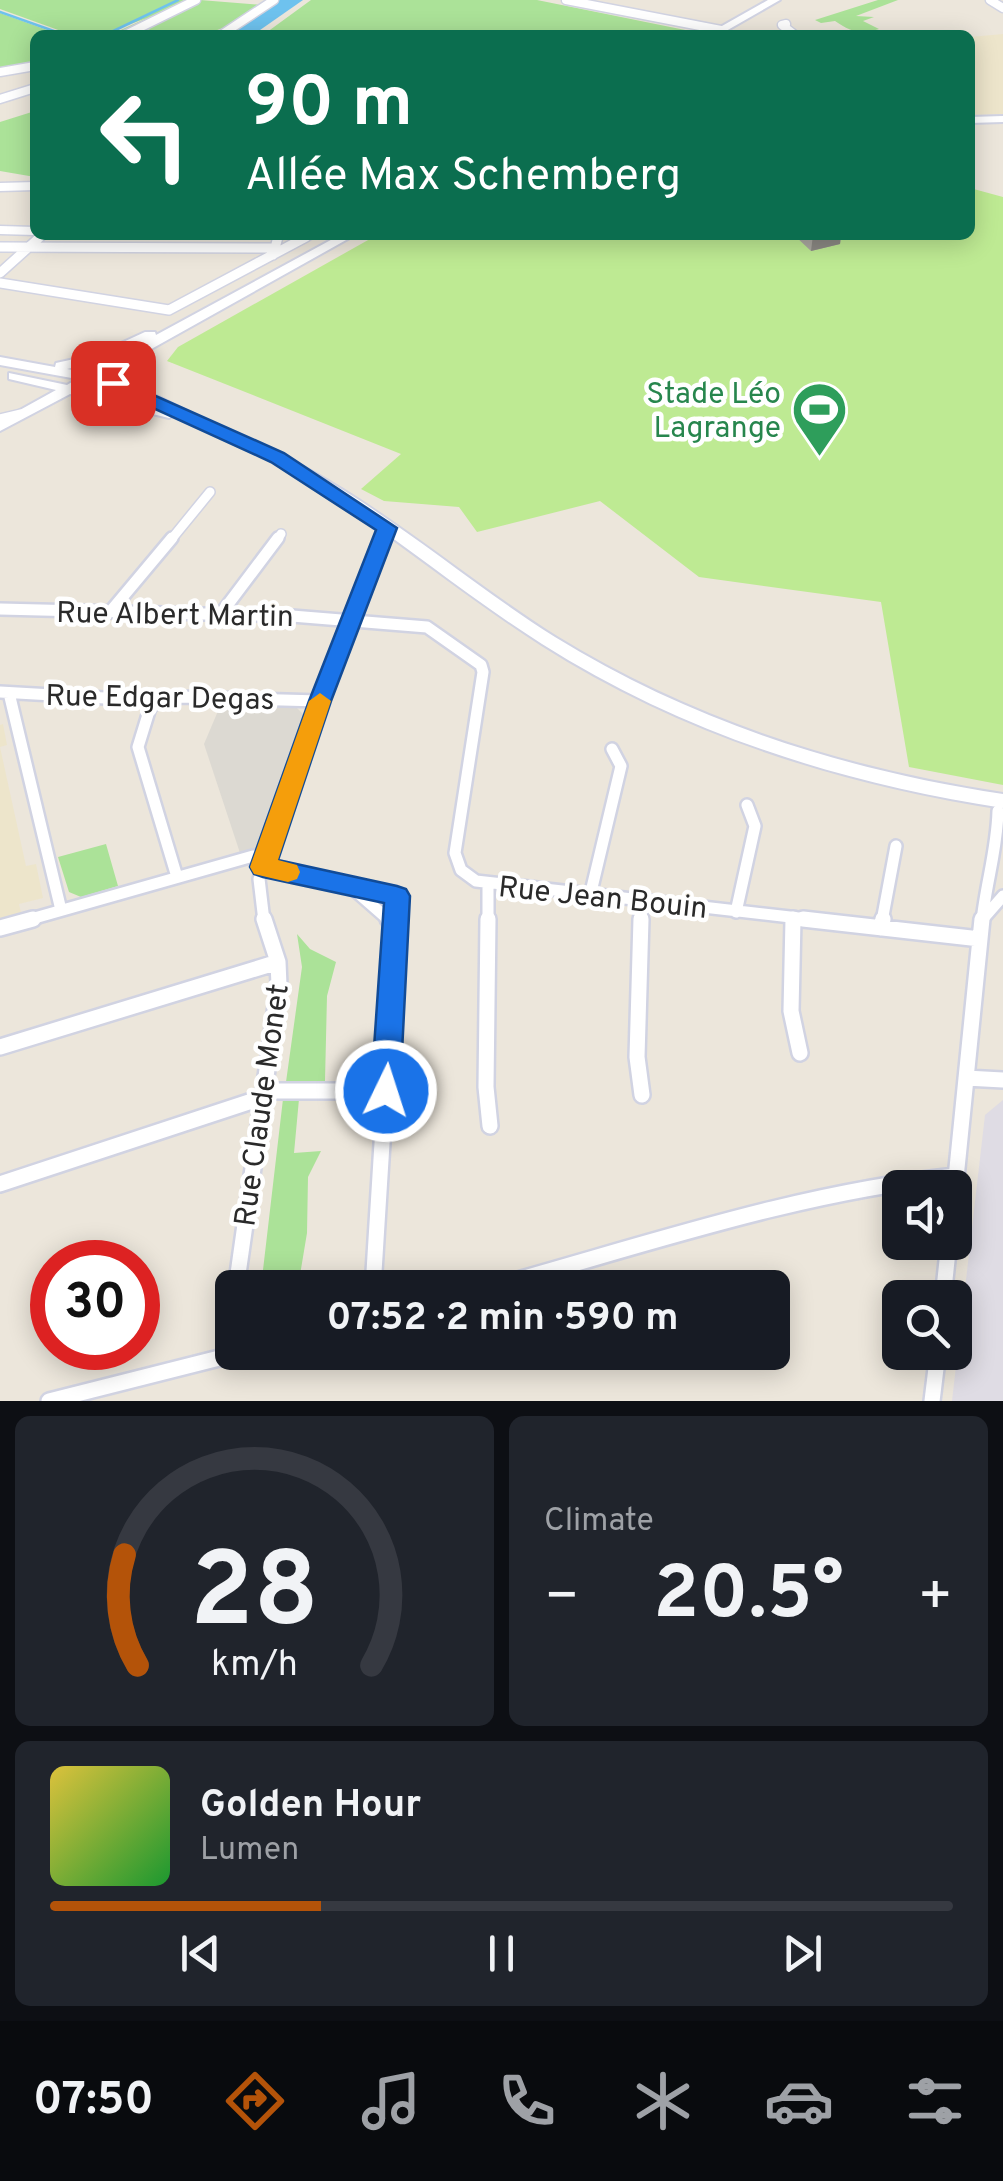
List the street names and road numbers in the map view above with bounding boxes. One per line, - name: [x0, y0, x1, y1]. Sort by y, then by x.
- street label: Rue Albert Martin: [56, 596, 294, 637]
- street label: Rue Edgar Degas: [45, 679, 275, 720]
- street label: Rue Jean Bouin: [496, 870, 709, 929]
- street label: Rue Claude Monet: [228, 982, 299, 1229]

